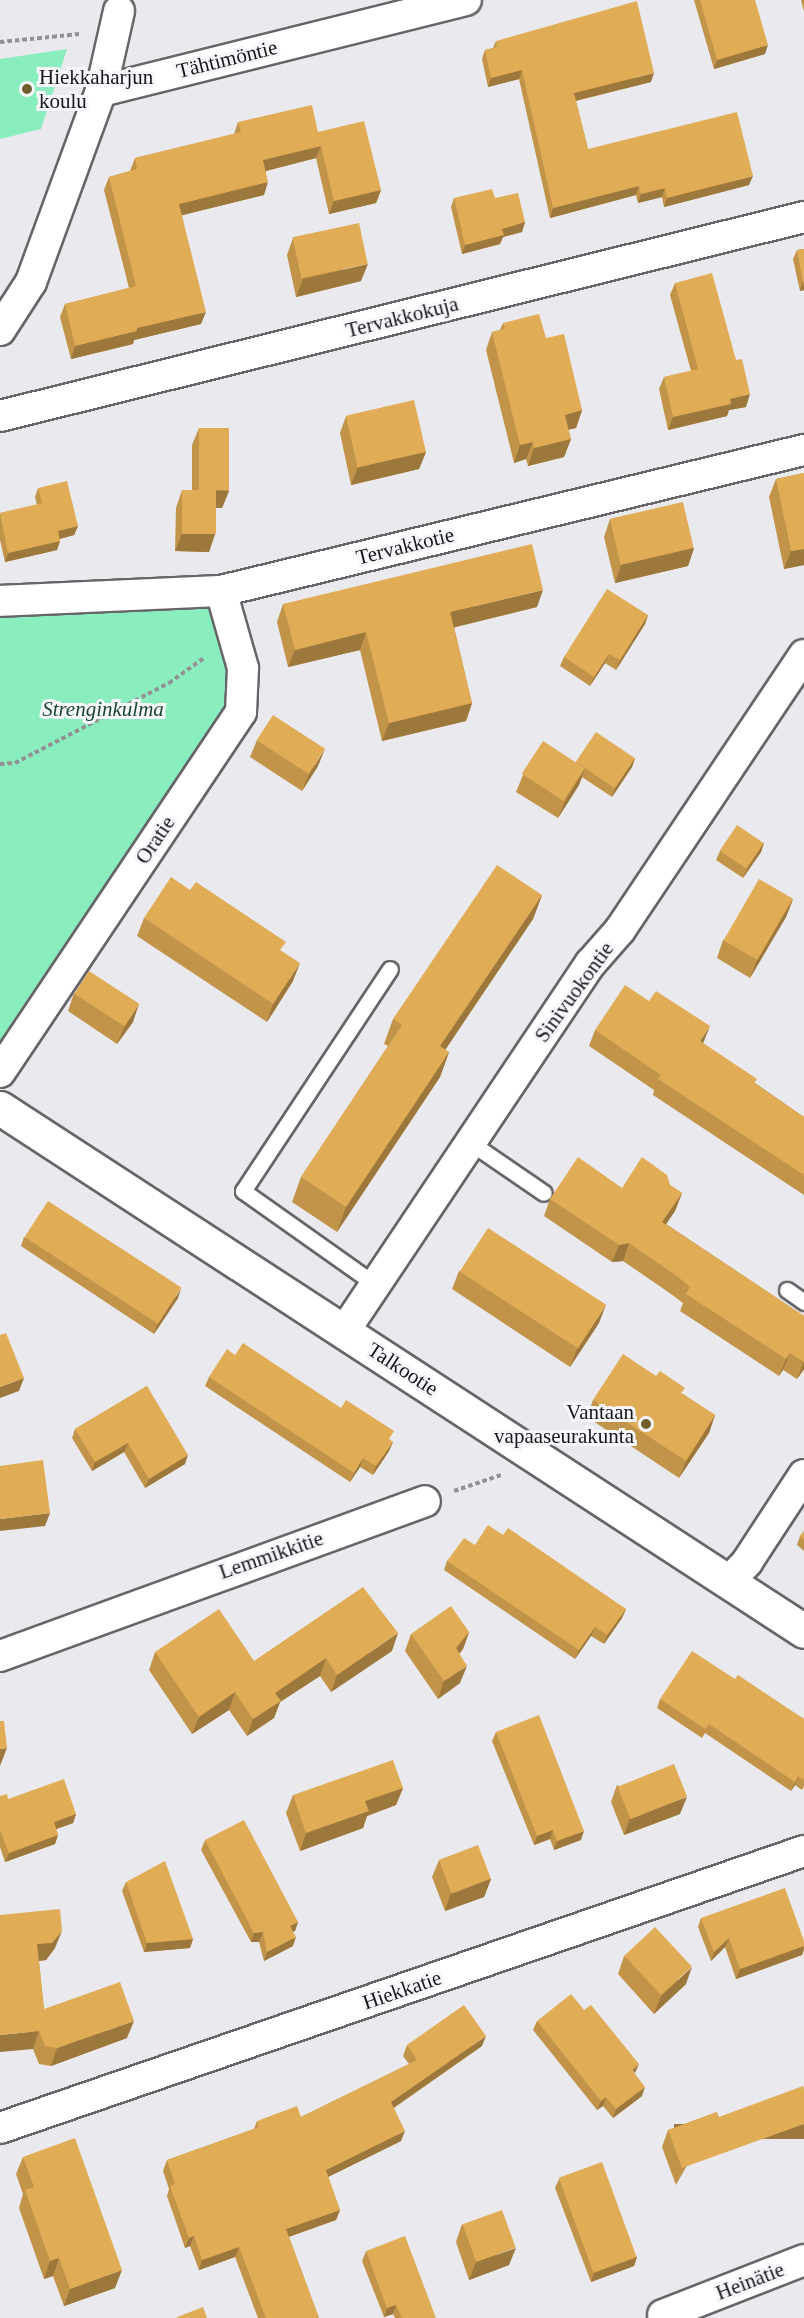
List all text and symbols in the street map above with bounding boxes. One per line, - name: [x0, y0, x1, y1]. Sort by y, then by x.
- street label: Tähtimöntie: [174, 34, 280, 84]
- place label: Hiekkaharjun koulu: [39, 64, 153, 114]
- marker: Hiekkaharjun koulu: [20, 82, 34, 96]
- street label: Tervakkokuja: [343, 291, 461, 343]
- street label: Tervakkotie: [353, 522, 457, 570]
- park label: Strenginkulma: [42, 696, 164, 722]
- street label: Oratie: [130, 811, 180, 869]
- street label: Sinivuokontie: [529, 937, 619, 1047]
- street label: Talkootie: [363, 1337, 443, 1401]
- place label: Vantaan vapaaseurakunta: [494, 1399, 634, 1449]
- marker: Vantaan vapaaseurakunta: [639, 1417, 653, 1431]
- street label: Lemmikkitie: [216, 1525, 326, 1585]
- street label: Hiekkatie: [359, 1965, 445, 2015]
- street label: Heinätie: [712, 2256, 788, 2306]

